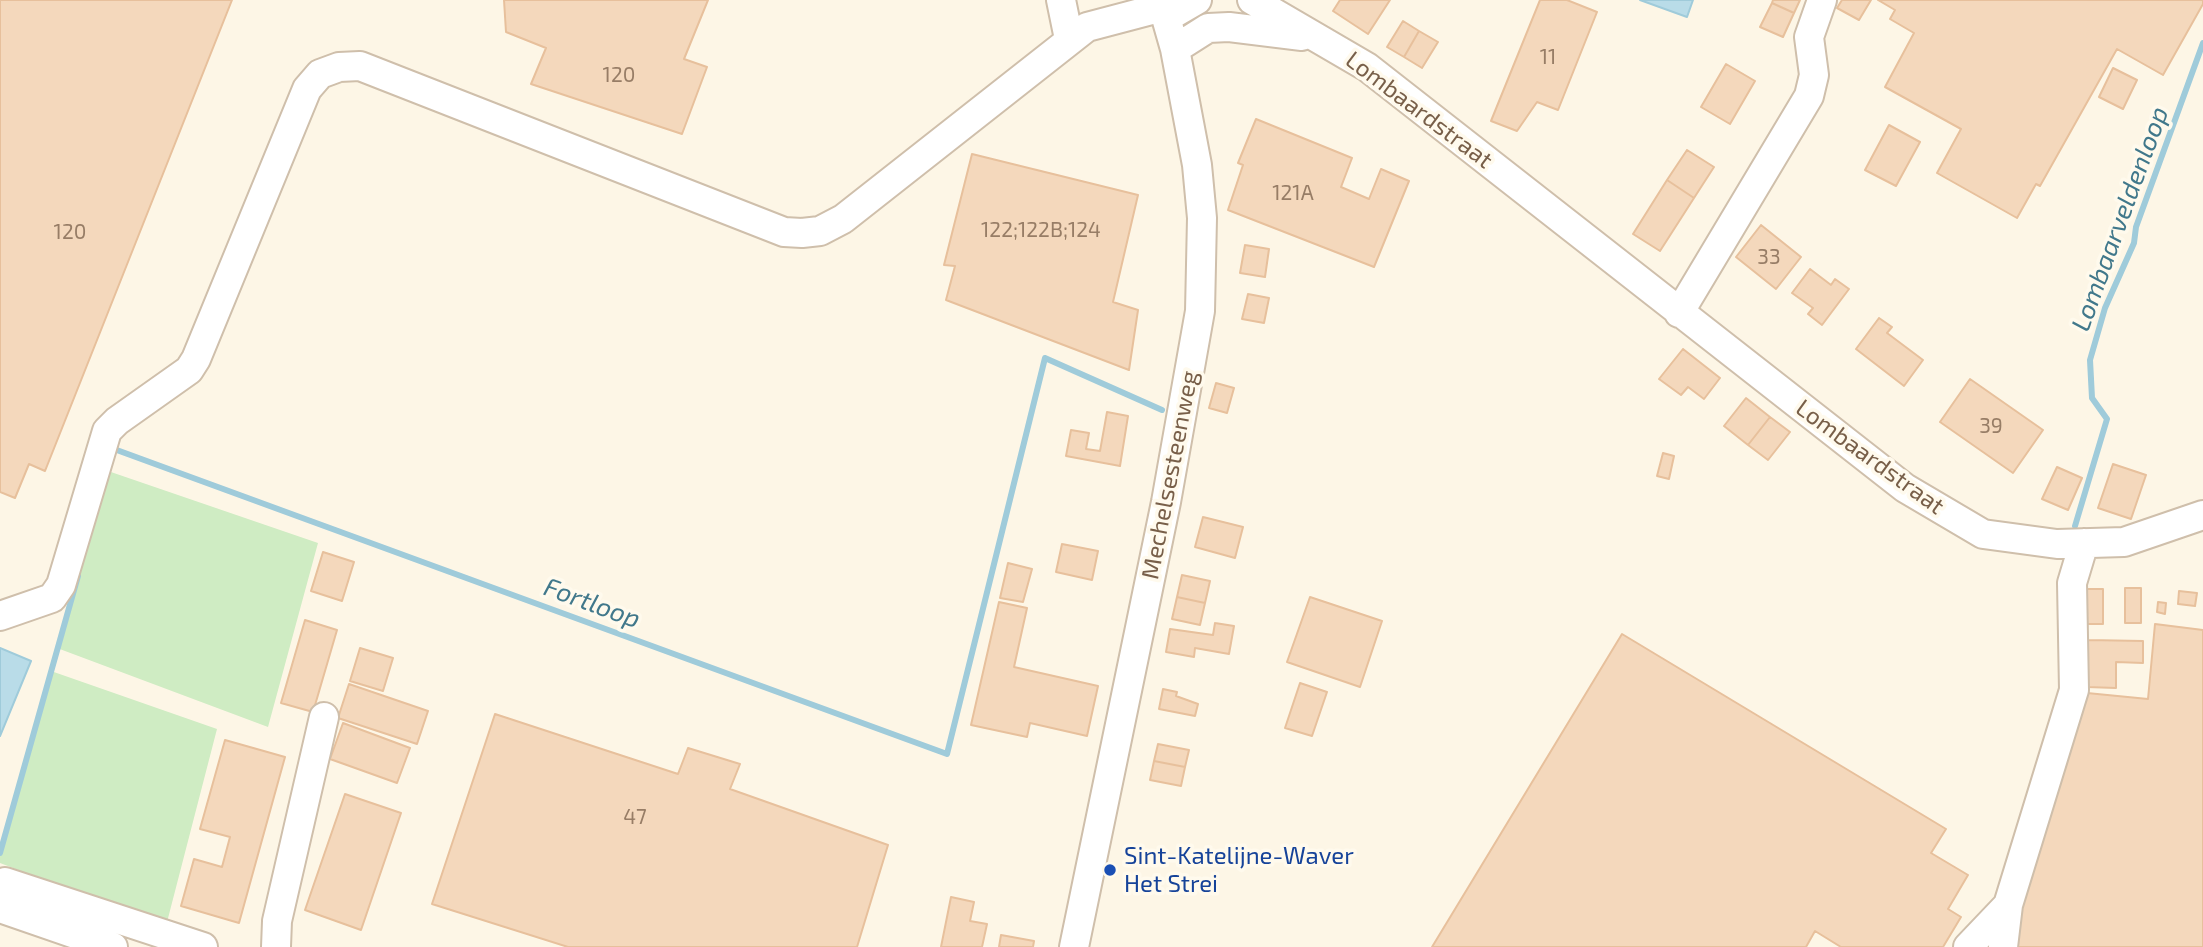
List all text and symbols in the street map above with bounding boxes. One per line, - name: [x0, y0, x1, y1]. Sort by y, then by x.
- house number: 11: [1540, 44, 1556, 70]
- street label: Lombaardstraat: [1340, 45, 1498, 175]
- house number: 120: [603, 62, 635, 88]
- water label: Lombaarveldenloop: [2065, 103, 2175, 335]
- house number: 121A: [1272, 180, 1314, 206]
- house number: 122;122B;124: [981, 217, 1101, 243]
- house number: 120: [54, 219, 86, 245]
- house number: 33: [1757, 244, 1781, 270]
- street label: Mechelsesteenweg: [1136, 368, 1204, 582]
- street label: Lombaardstraat: [1790, 393, 1950, 521]
- house number: 39: [1979, 413, 2003, 439]
- water label: Fortloop: [540, 571, 644, 635]
- house number: 47: [623, 804, 647, 830]
- place label: Sint-Katelijne-Waver Het Strei: [1124, 842, 1354, 898]
- marker: Sint-Katelijne-Waver Het Strei: [1102, 862, 1118, 878]

